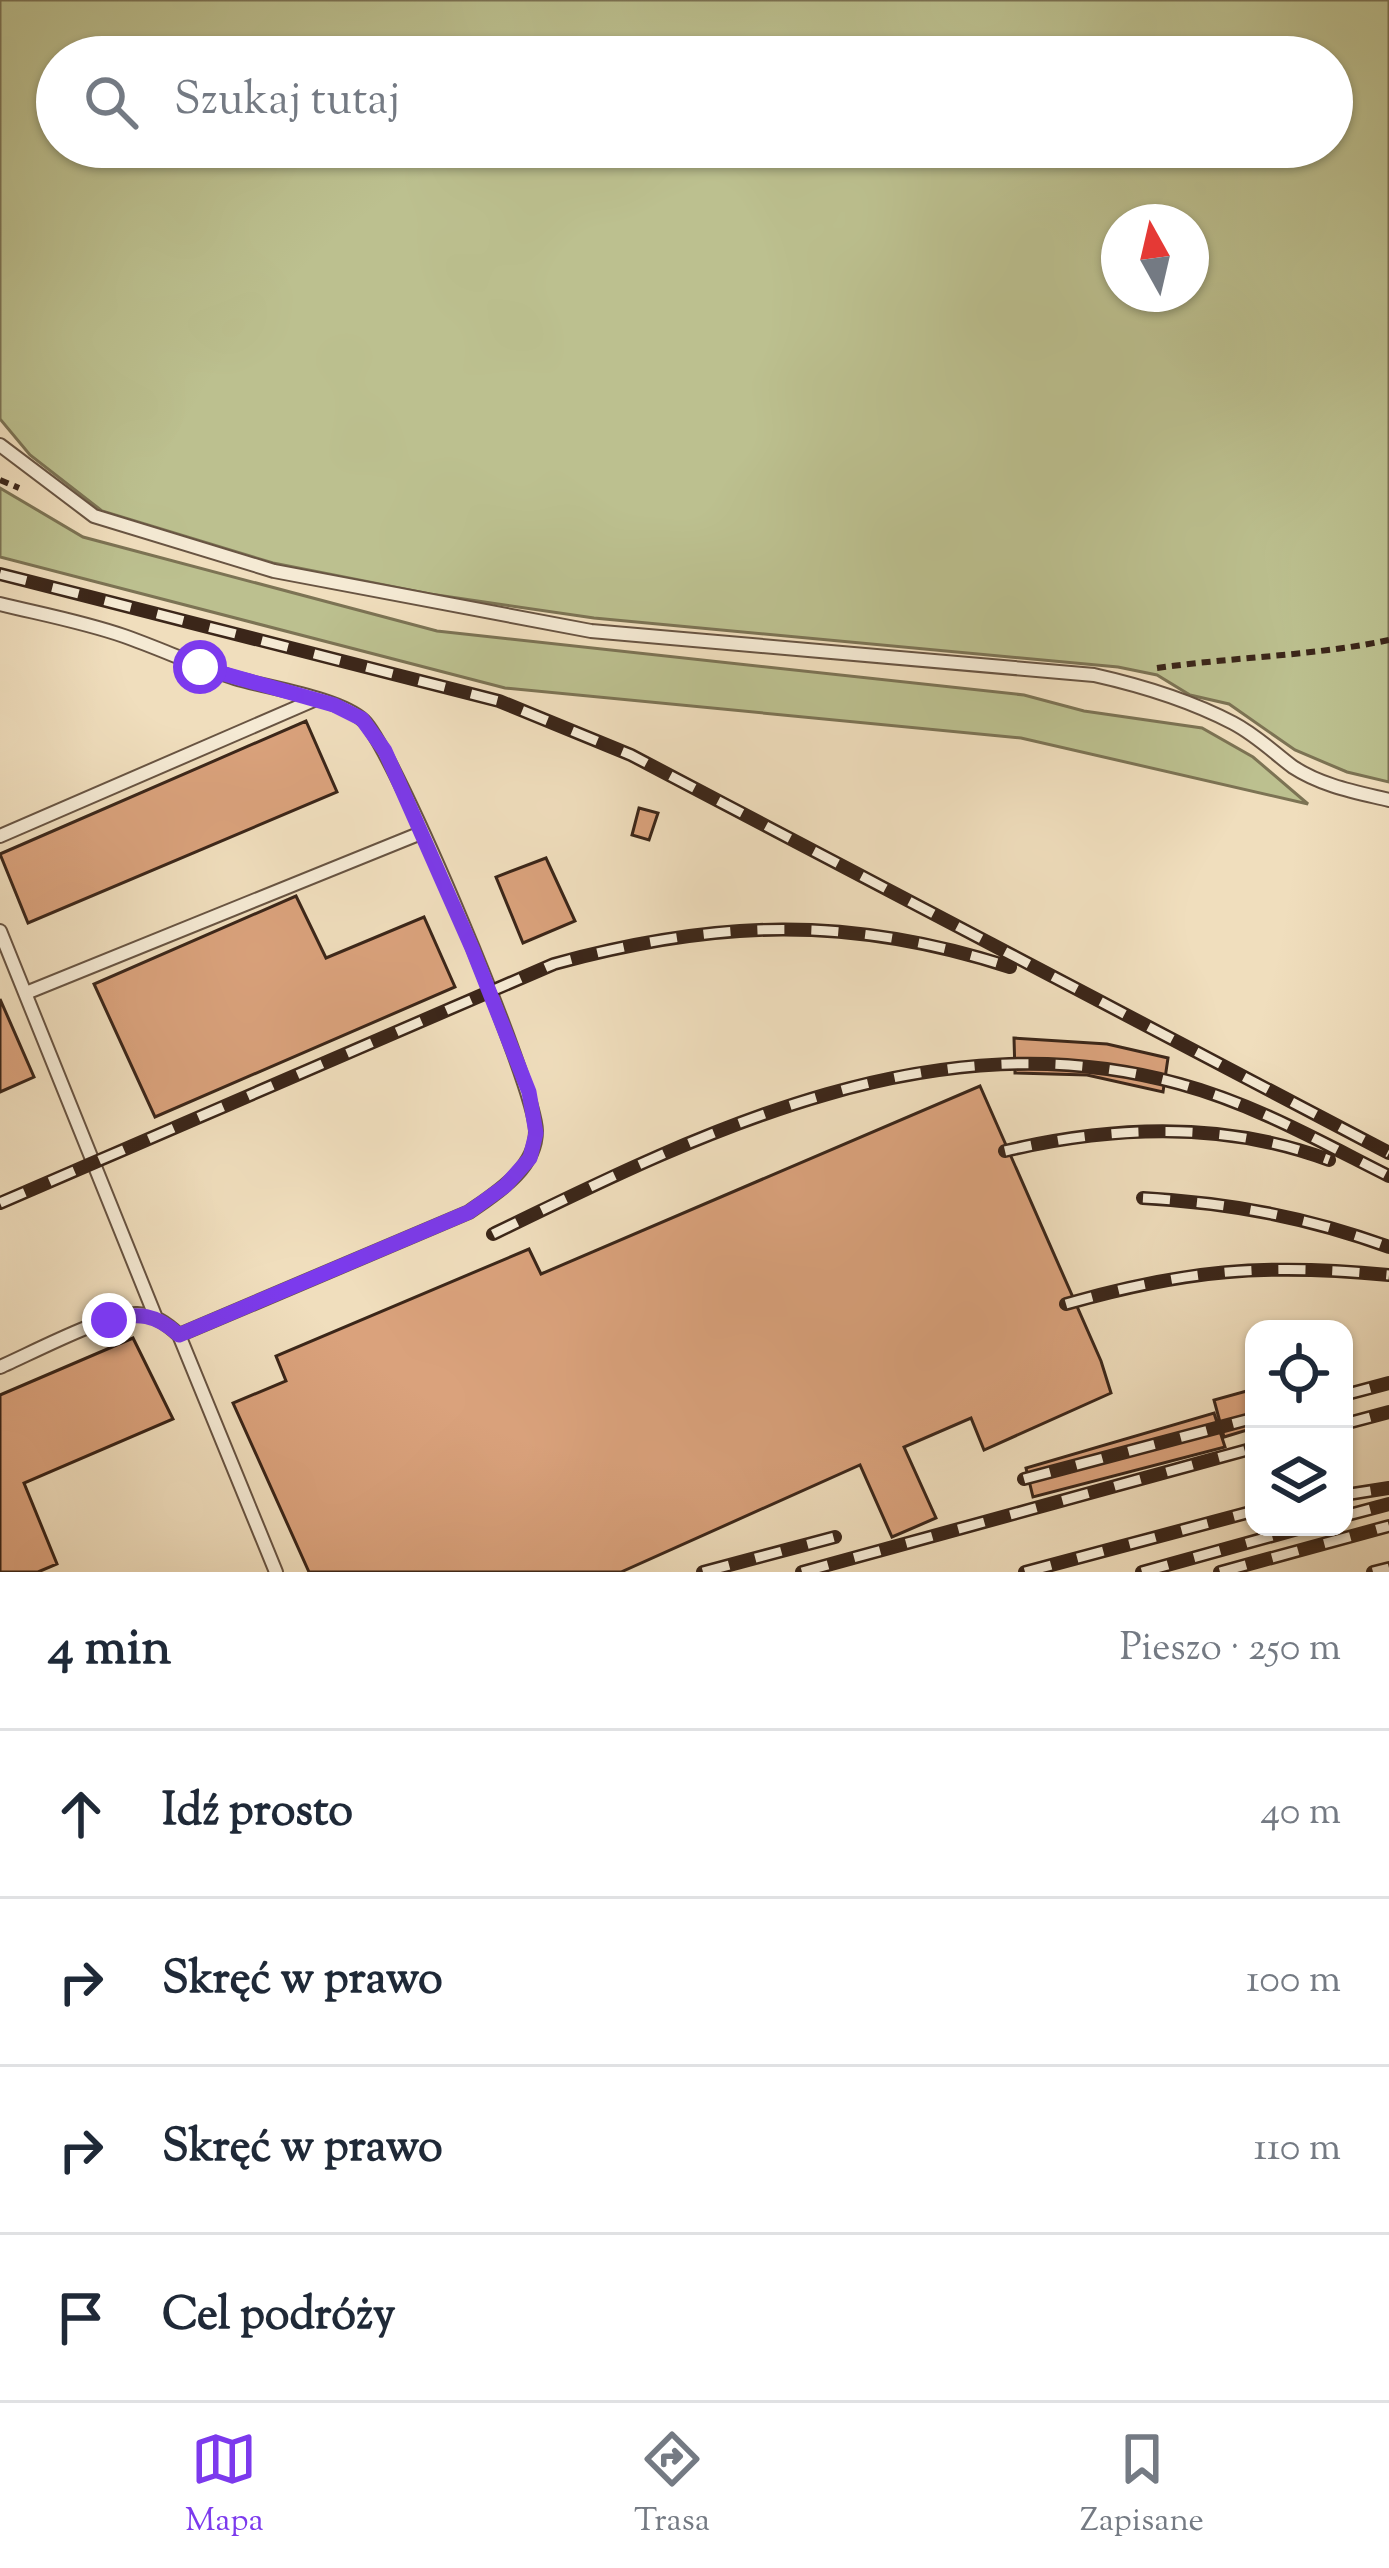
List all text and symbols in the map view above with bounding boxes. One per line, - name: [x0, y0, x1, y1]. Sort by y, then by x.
- search box: [36, 36, 1353, 168]
- icon: search: [78, 69, 144, 135]
- text: Szukaj tutaj: [174, 70, 400, 135]
- north arrow: [1101, 204, 1209, 312]
- route start: [173, 640, 227, 694]
- route end: [82, 1293, 136, 1347]
- map controls: [1245, 1320, 1353, 1536]
- button: locate: [1245, 1320, 1353, 1428]
- button: layers: [1245, 1428, 1353, 1536]
- text: 4 min: [48, 1614, 171, 1687]
- text: Pieszo · 250 m: [1120, 1622, 1341, 1678]
- icon: ahead: [48, 1781, 114, 1847]
- text: Idź prosto: [162, 1781, 353, 1846]
- text: 40 m: [1261, 1786, 1341, 1842]
- icon: right: [48, 1949, 114, 2015]
- text: Skręć w prawo: [162, 1949, 443, 2014]
- text: 100 m: [1246, 1954, 1341, 2010]
- icon: right: [48, 2117, 114, 2183]
- text: Skręć w prawo: [162, 2117, 443, 2182]
- text: 110 m: [1254, 2122, 1341, 2178]
- icon: arrive: [48, 2285, 114, 2351]
- text: Cel podróży: [162, 2285, 395, 2350]
- tab: Mapa: [185, 2426, 264, 2546]
- tab: Trasa: [634, 2426, 710, 2546]
- tab: Zapisane: [1080, 2426, 1204, 2546]

